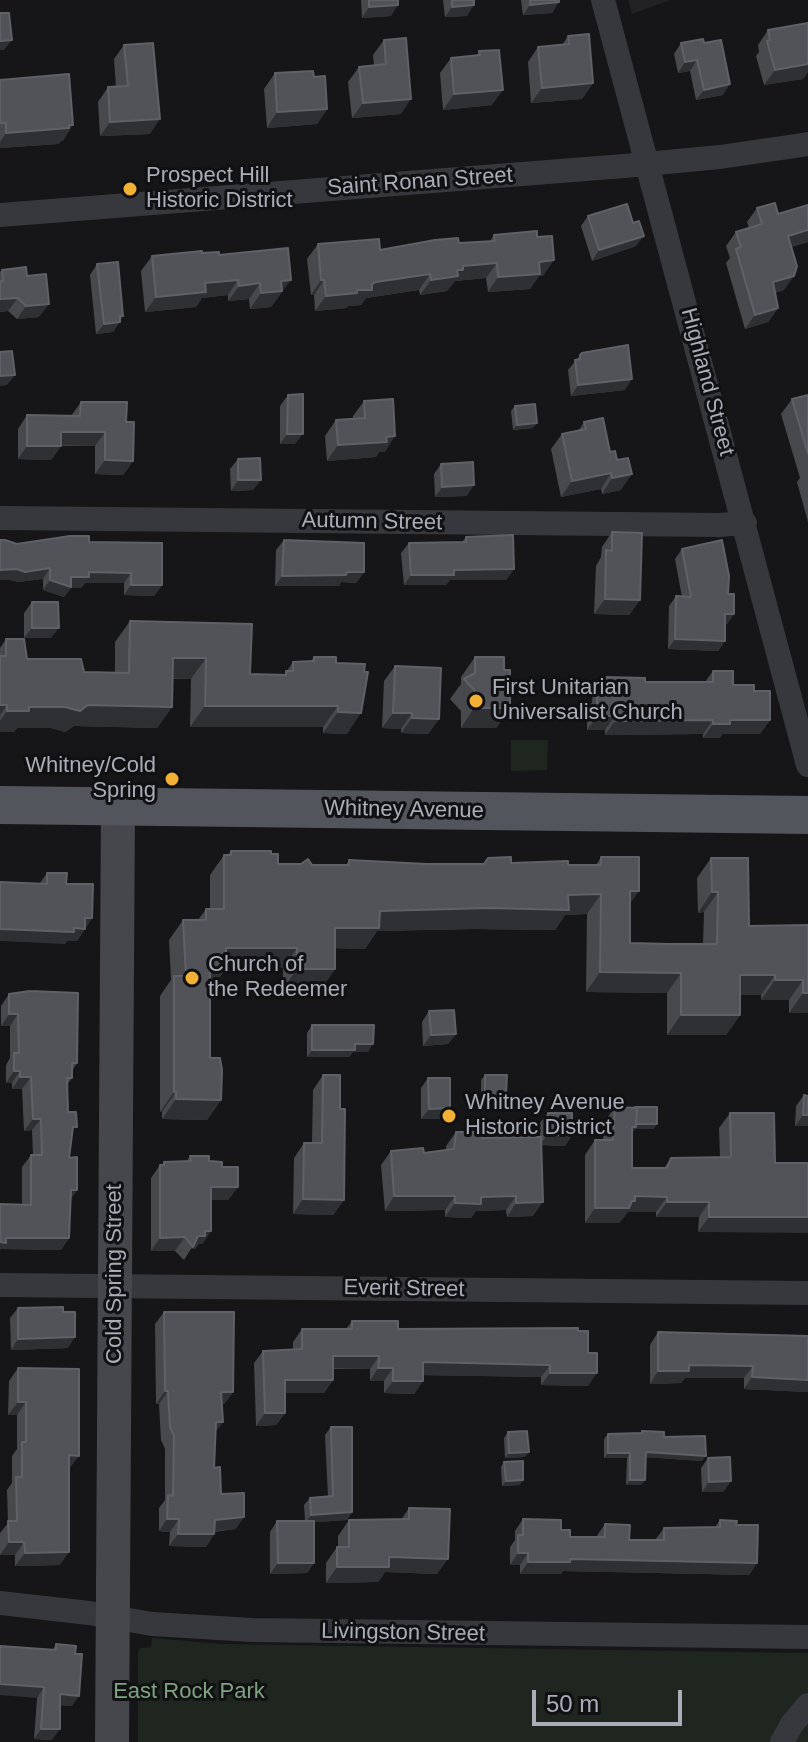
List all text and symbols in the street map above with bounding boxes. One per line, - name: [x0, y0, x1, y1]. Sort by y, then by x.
- street label: Saint Ronan Street: [326, 162, 514, 202]
- place label: Prospect Hill Historic District: [146, 163, 293, 214]
- marker: Prospect Hill Historic District: [121, 180, 139, 198]
- street label: Highland Street: [675, 305, 739, 459]
- street label: Autumn Street: [301, 508, 443, 536]
- place label: First Unitarian Universalist Church: [492, 675, 683, 726]
- marker: First Unitarian Universalist Church: [467, 692, 485, 710]
- place label: Whitney/Cold Spring: [25, 753, 156, 804]
- marker: Whitney/Cold Spring: [163, 770, 181, 788]
- street label: Whitney Avenue: [324, 795, 484, 825]
- place label: Church of the Redeemer: [208, 952, 347, 1004]
- marker: Church of the Redeemer: [183, 969, 201, 987]
- place label: Whitney Avenue Historic District: [465, 1090, 625, 1142]
- marker: Whitney Avenue Historic District: [440, 1107, 458, 1125]
- street label: Cold Spring Street: [102, 1184, 128, 1364]
- street label: Everit Street: [343, 1275, 465, 1303]
- street label: Livingston Street: [321, 1618, 485, 1648]
- scale bar: [536, 1674, 686, 1724]
- park label: East Rock Park: [113, 1679, 265, 1705]
- text: 50 m: [546, 1690, 599, 1717]

